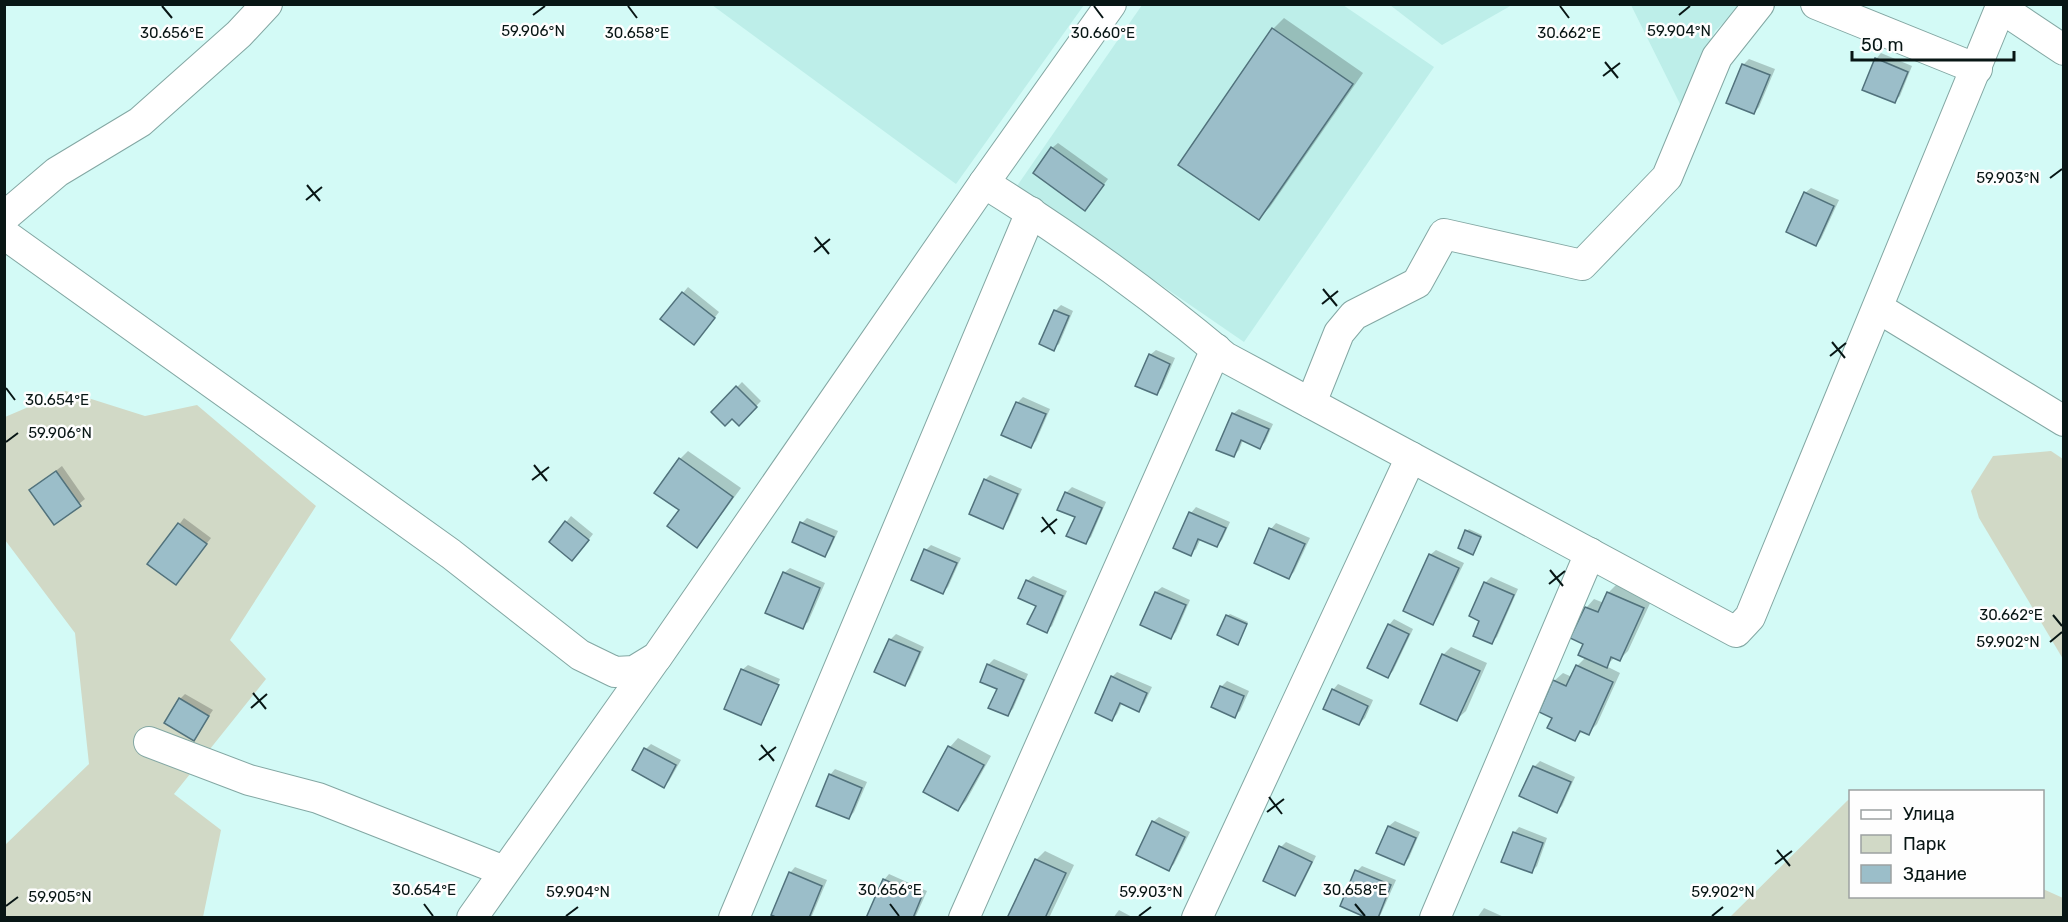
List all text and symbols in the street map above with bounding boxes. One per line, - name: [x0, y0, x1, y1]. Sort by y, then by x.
- text: 59.906°N: [501, 22, 565, 40]
- text: 59.904°N: [1647, 22, 1711, 40]
- text: 30.656°E: [140, 24, 204, 42]
- text: 30.658°E: [605, 24, 669, 42]
- text: 30.660°E: [1071, 24, 1135, 42]
- text: 30.662°E: [1537, 24, 1601, 42]
- scale bar: [1852, 24, 2014, 62]
- text: 50 m: [1861, 34, 1904, 56]
- text: 59.903°N: [1976, 169, 2040, 187]
- text: 30.654°E: [25, 391, 89, 409]
- text: 59.906°N: [28, 424, 92, 442]
- text: 30.662°E: [1979, 606, 2043, 624]
- text: 59.902°N: [1976, 633, 2040, 651]
- legend: [1849, 790, 2044, 898]
- text: Улица: [1903, 803, 1955, 825]
- text: Парк: [1903, 833, 1947, 855]
- text: Здание: [1903, 863, 1967, 885]
- text: 30.654°E: [392, 881, 456, 899]
- text: 30.656°E: [858, 881, 922, 899]
- text: 30.658°E: [1323, 881, 1387, 899]
- text: 59.904°N: [546, 883, 610, 901]
- text: 59.903°N: [1119, 883, 1183, 901]
- text: 59.902°N: [1691, 883, 1755, 901]
- text: 59.905°N: [28, 888, 92, 906]

